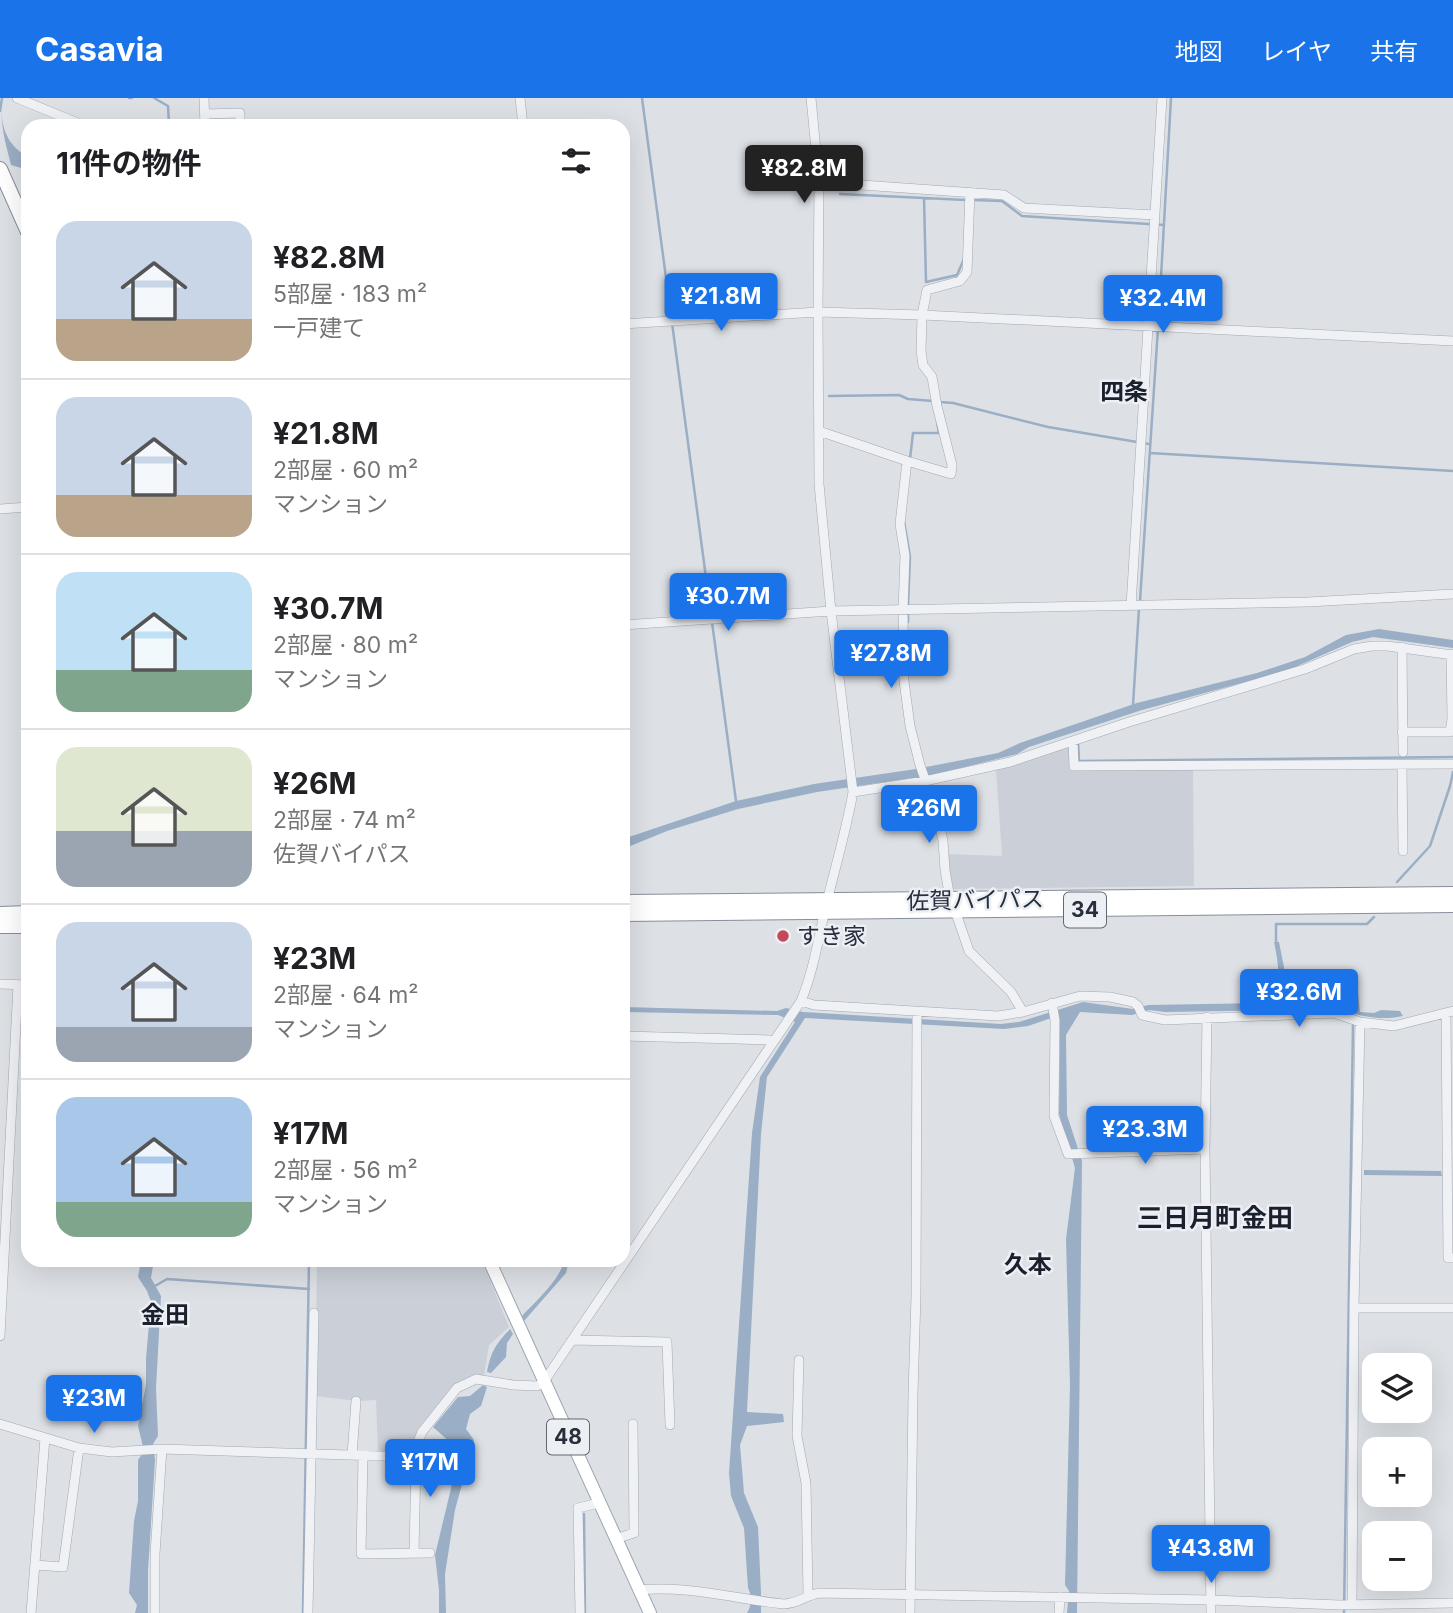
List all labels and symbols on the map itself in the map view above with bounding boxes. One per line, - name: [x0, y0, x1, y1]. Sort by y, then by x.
- pin: ¥82.8M: [747, 146, 861, 205]
- pin: ¥21.8M: [664, 274, 778, 333]
- pin: ¥32.4M: [1106, 275, 1220, 335]
- district label: 四条: [1100, 377, 1148, 406]
- pin: ¥30.7M: [671, 574, 785, 633]
- pin: ¥27.8M: [834, 630, 948, 690]
- pin: ¥26M: [888, 786, 970, 845]
- street label: 佐賀バイパス: [906, 885, 1044, 915]
- road number: 34: [1064, 892, 1106, 928]
- place label: すき家: [797, 922, 866, 950]
- marker: すき家: [775, 928, 791, 944]
- pin: ¥32.6M: [1242, 970, 1356, 1029]
- pin: ¥23.3M: [1088, 1107, 1202, 1166]
- district label: 三日月町金田: [1137, 1202, 1293, 1233]
- district label: 久本: [1004, 1250, 1052, 1279]
- district label: 金田: [141, 1300, 189, 1329]
- pin: ¥23M: [53, 1376, 135, 1435]
- road number: 48: [547, 1420, 589, 1454]
- pin: ¥17M: [389, 1440, 471, 1499]
- pin: ¥43.8M: [1154, 1526, 1268, 1585]

